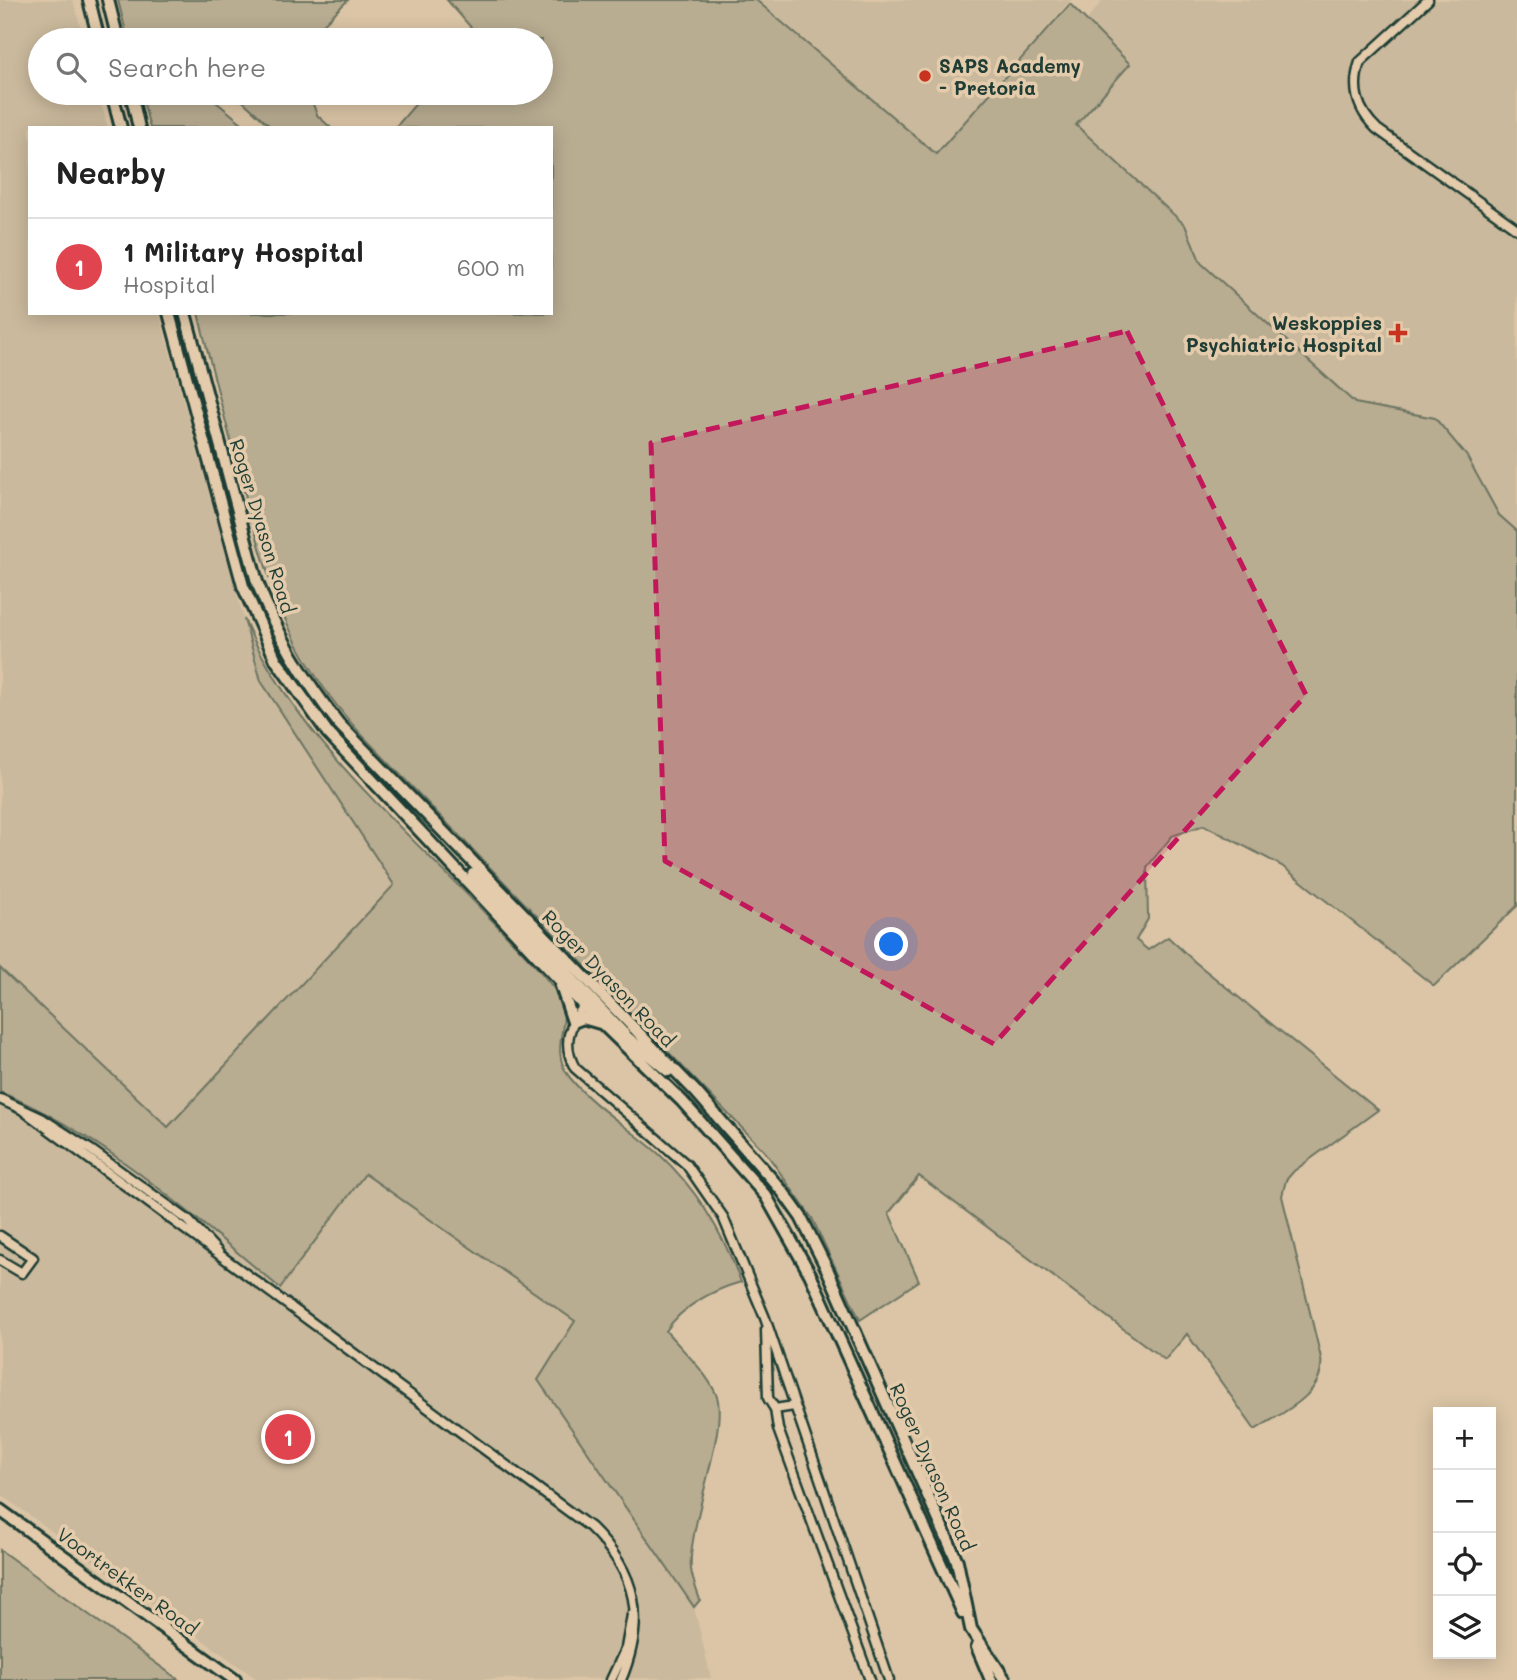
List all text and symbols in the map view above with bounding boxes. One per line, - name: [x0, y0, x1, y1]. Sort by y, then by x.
- search box: [28, 28, 553, 105]
- icon: search: [52, 48, 90, 86]
- text: Search here: [108, 50, 266, 84]
- place label: SAPS Academy - Pretoria: [939, 53, 1081, 100]
- marker: SAPS Academy - Pretoria: [917, 68, 933, 84]
- text: Nearby: [56, 152, 166, 192]
- text: 1 Military Hospital: [123, 235, 364, 269]
- text: 1: [74, 252, 84, 282]
- text: 600 m: [457, 252, 525, 282]
- text: Hospital: [123, 269, 216, 299]
- place label: Weskoppies Psychiatric Hospital: [1186, 310, 1382, 357]
- marker: Weskoppies Psychiatric Hospital: [1388, 323, 1408, 343]
- street label: Roger Dyason Road: [225, 436, 301, 616]
- street label: Roger Dyason Road: [537, 904, 681, 1052]
- your location: [874, 927, 908, 961]
- street label: Roger Dyason Road: [885, 1379, 981, 1555]
- map controls: [1433, 1407, 1496, 1659]
- button: +: [1433, 1407, 1496, 1470]
- pin: 1: [265, 1411, 311, 1463]
- button: −: [1433, 1470, 1496, 1533]
- street label: Voortrekker Road: [52, 1521, 204, 1641]
- button: locate: [1433, 1533, 1496, 1596]
- button: layers: [1433, 1596, 1496, 1659]

